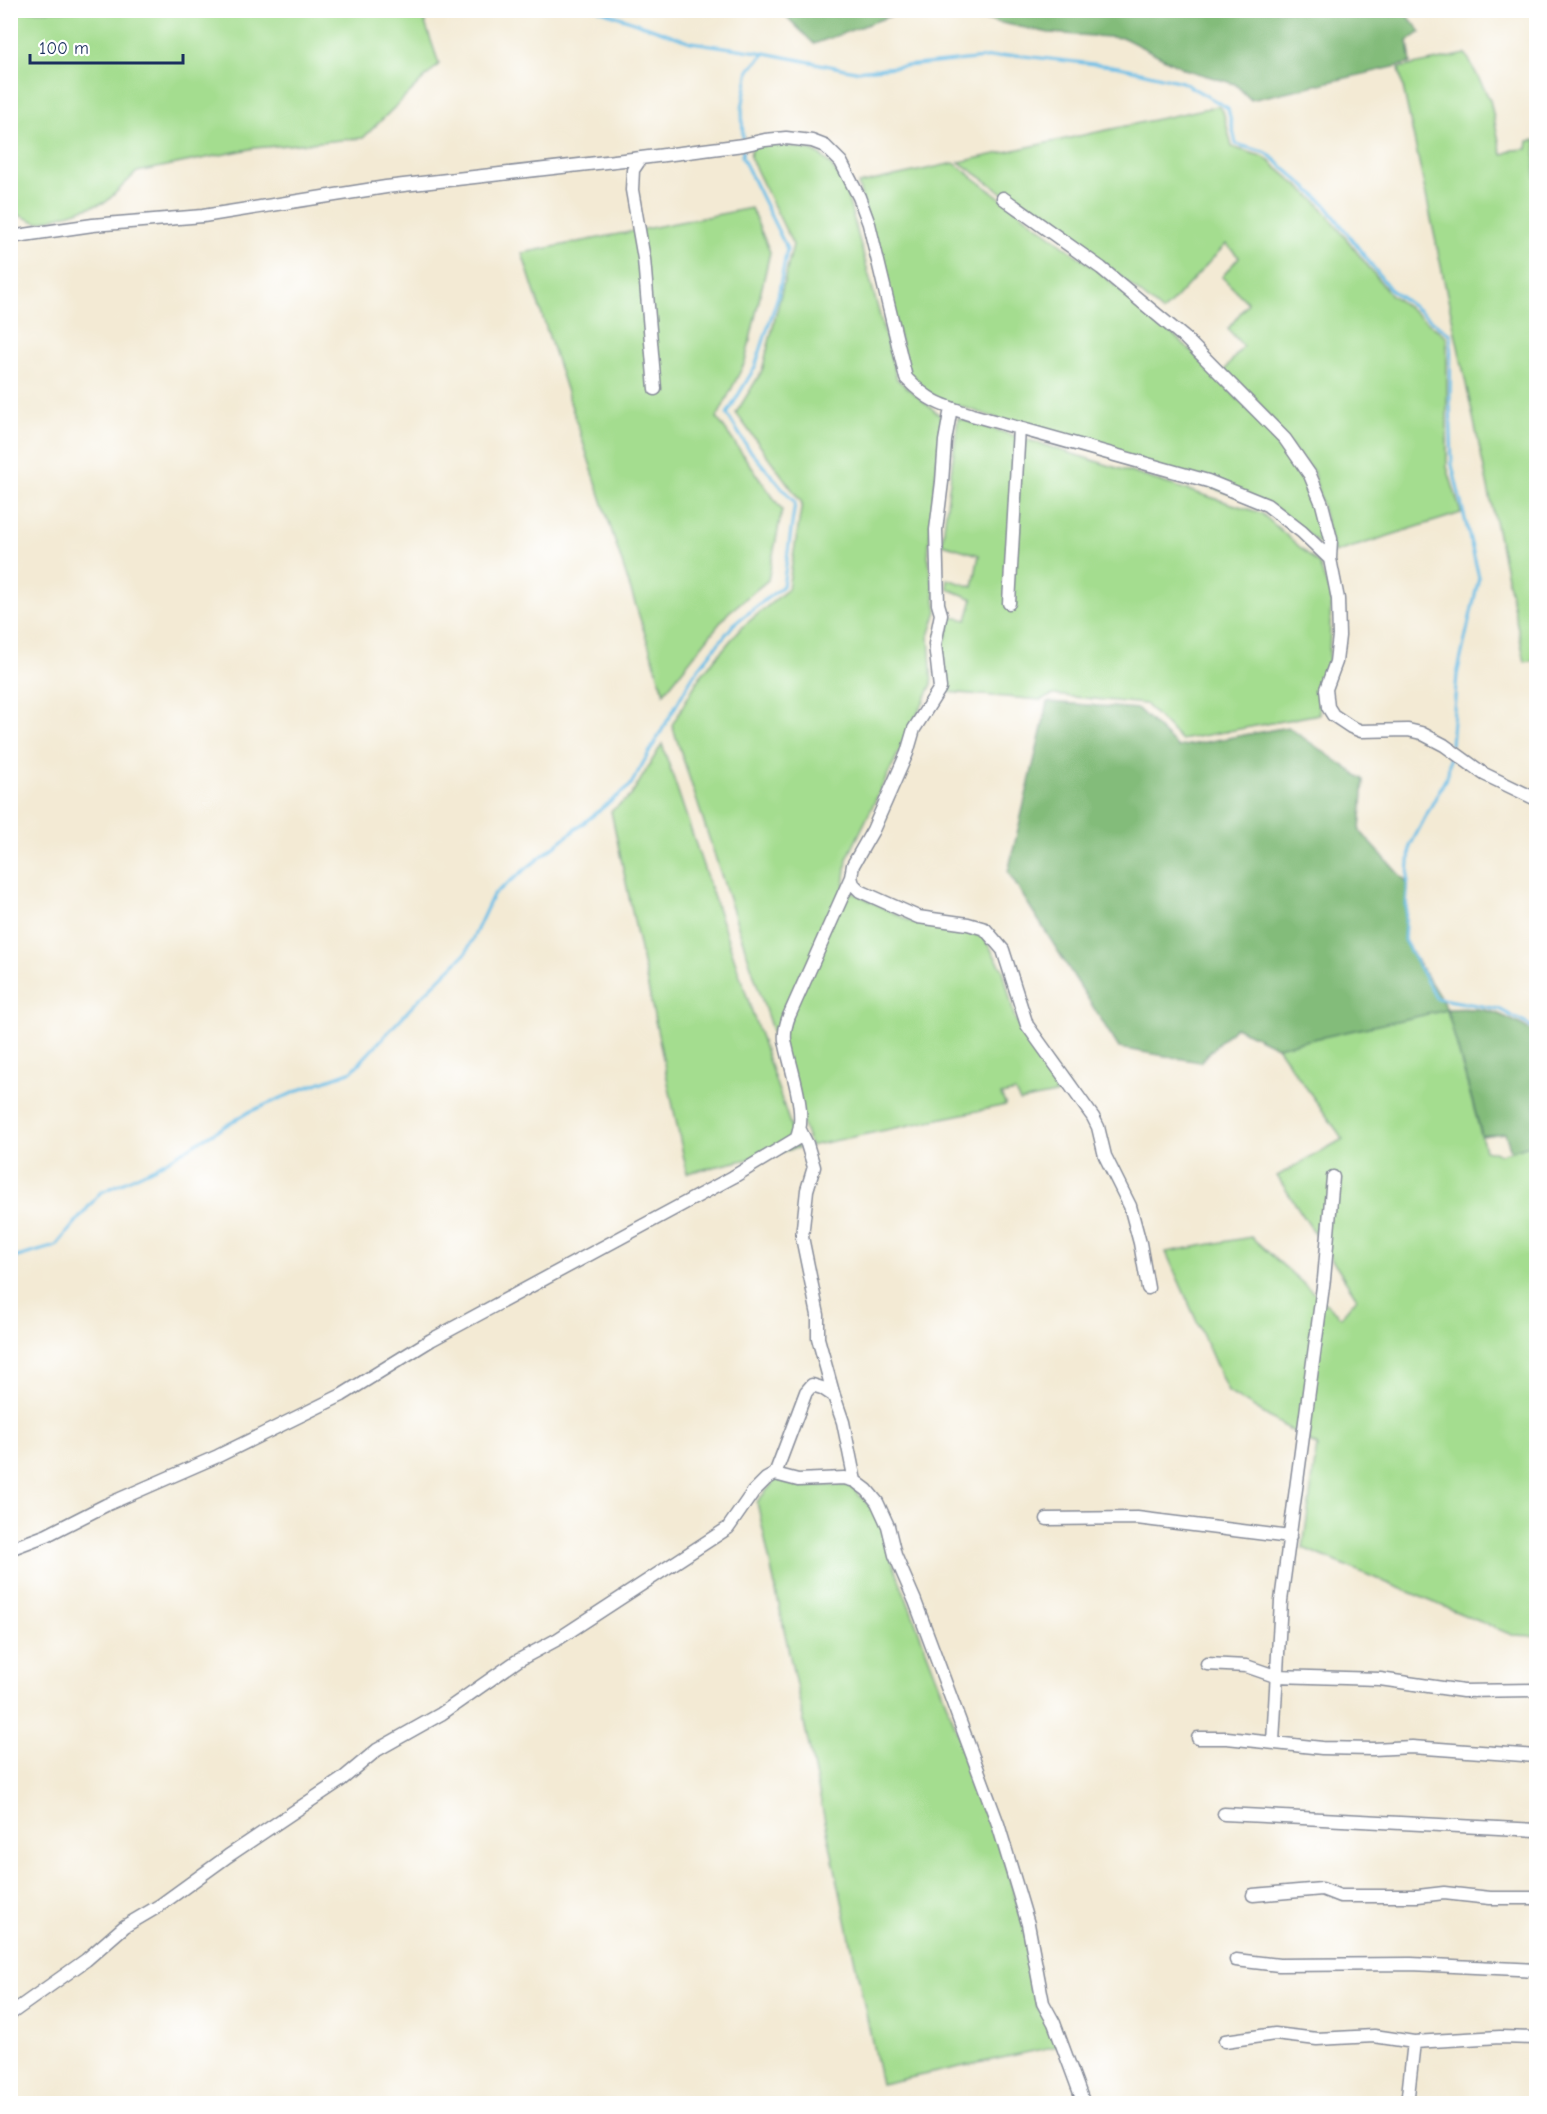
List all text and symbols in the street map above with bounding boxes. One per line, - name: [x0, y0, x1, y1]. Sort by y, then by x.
- scale bar: [30, 27, 183, 65]
- text: 100 m: [39, 38, 89, 59]

